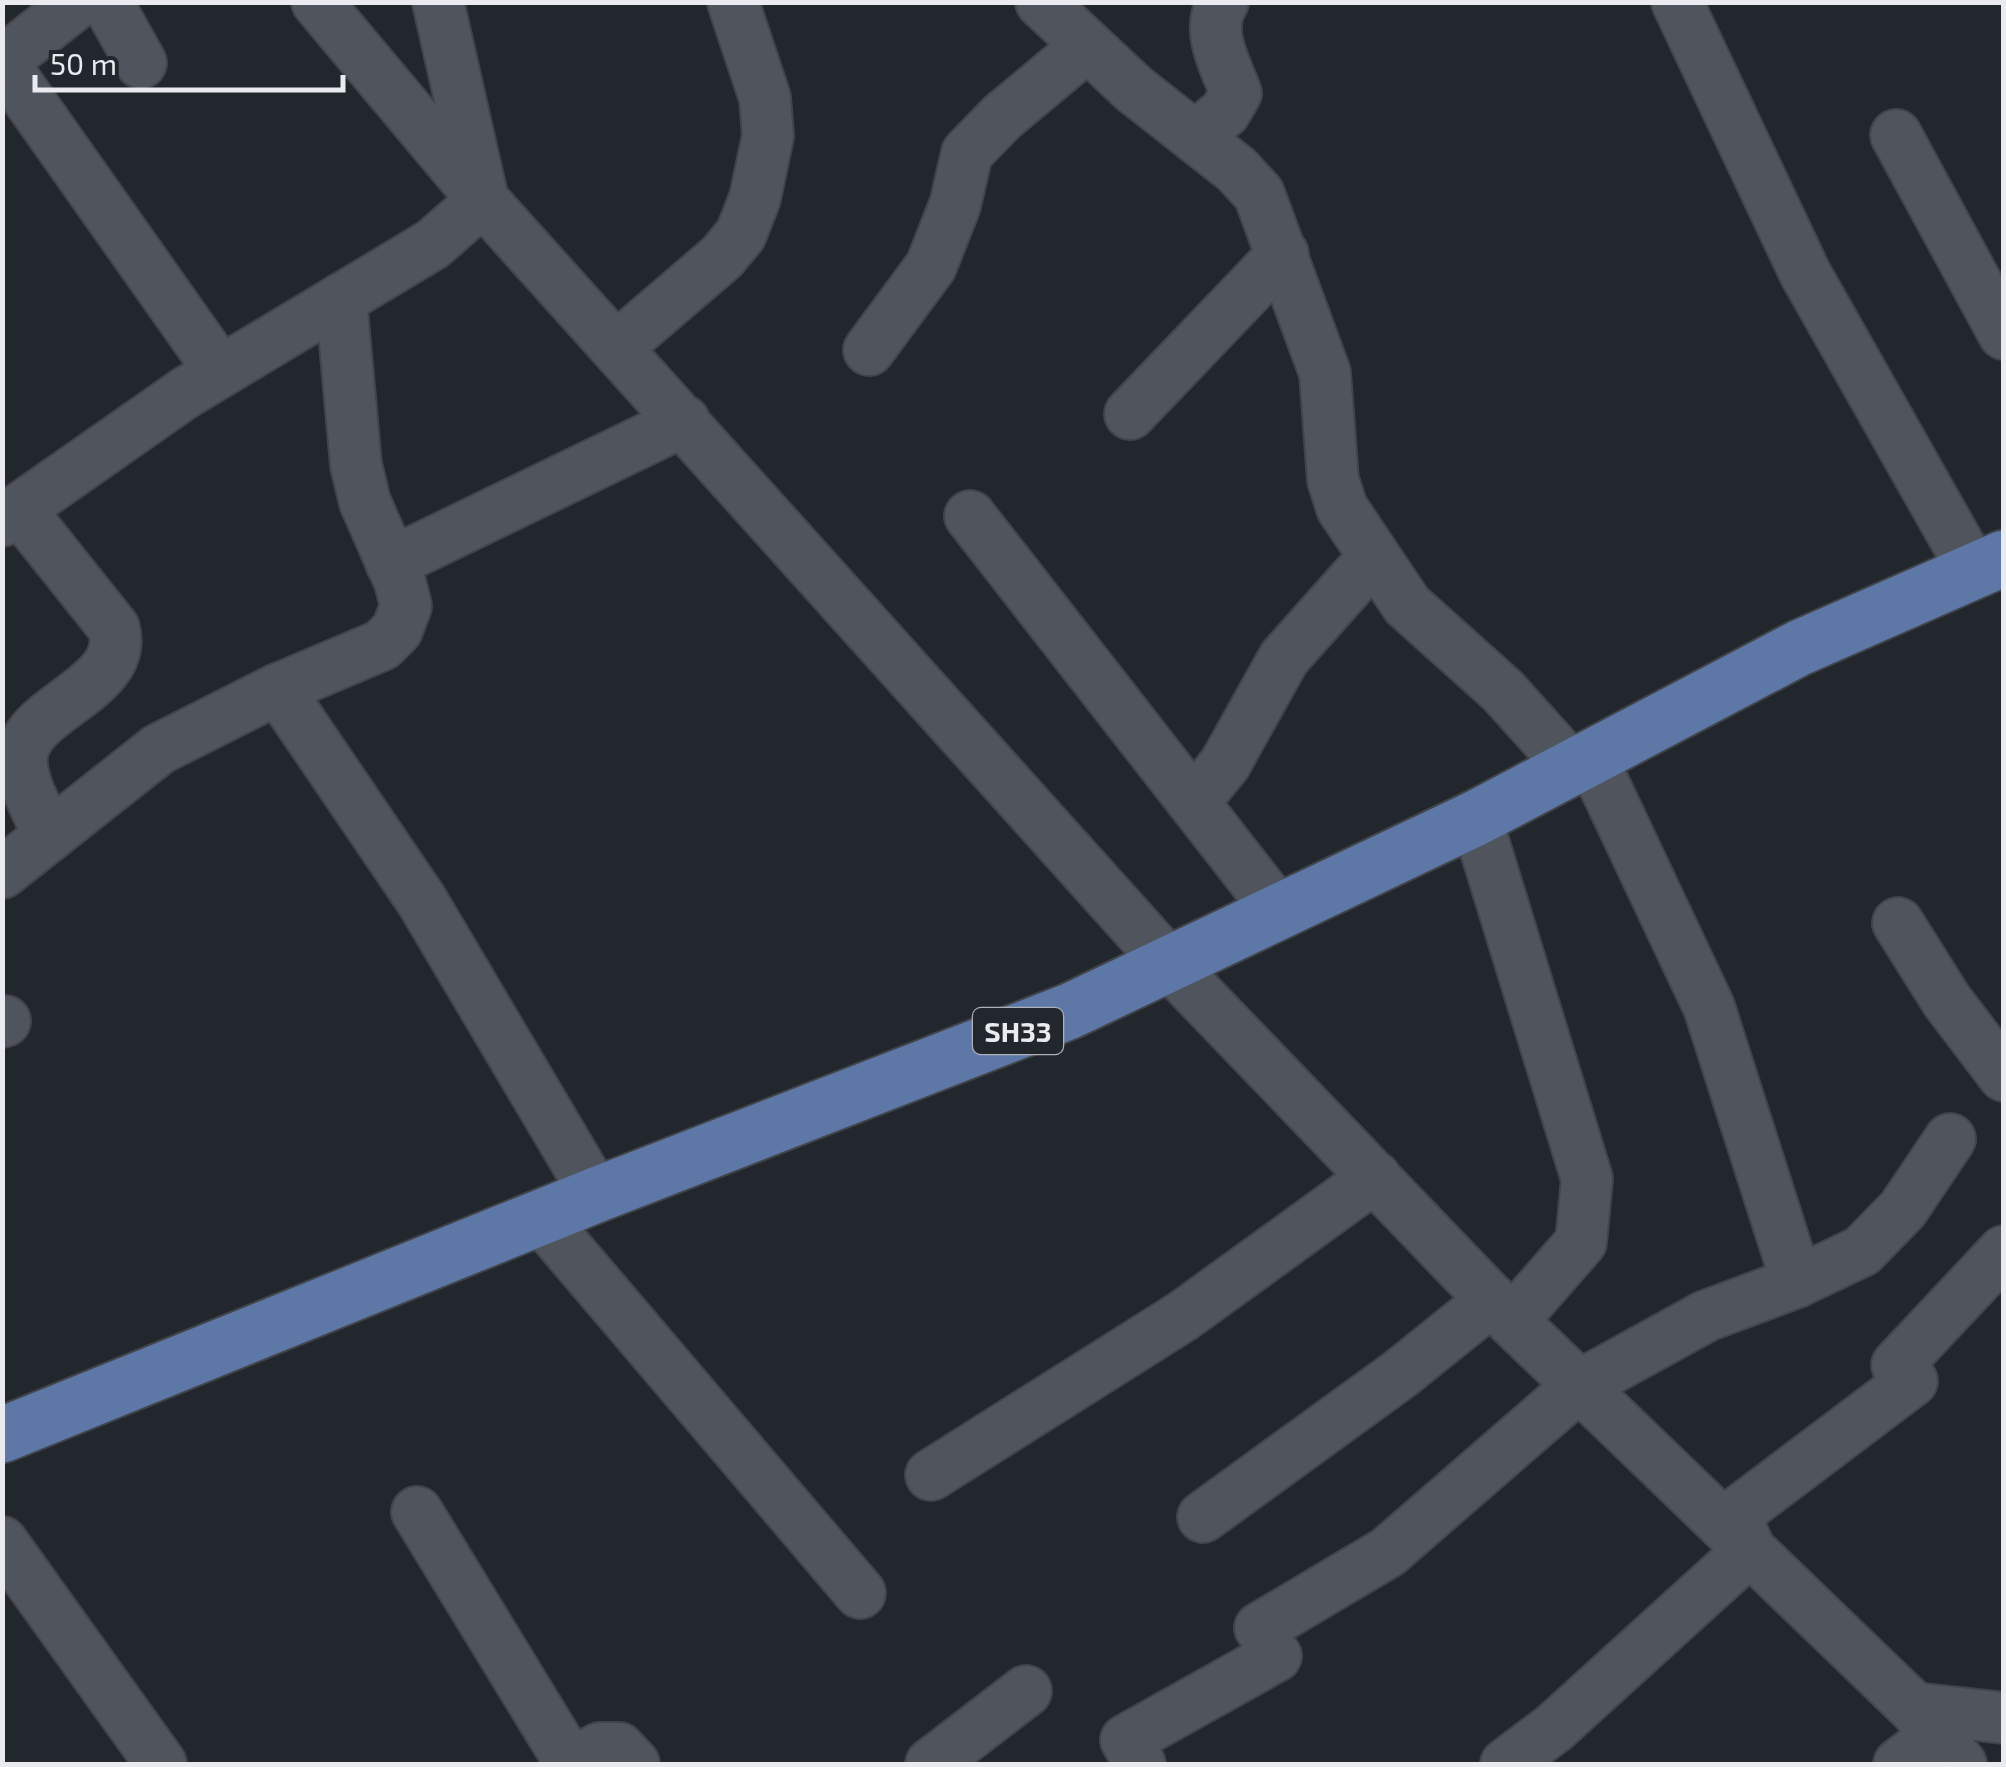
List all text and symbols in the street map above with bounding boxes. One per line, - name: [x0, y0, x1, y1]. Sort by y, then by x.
- scale bar: [35, 30, 342, 92]
- text: 50 m: [50, 45, 117, 81]
- road number: SH33: [973, 1008, 1063, 1054]

